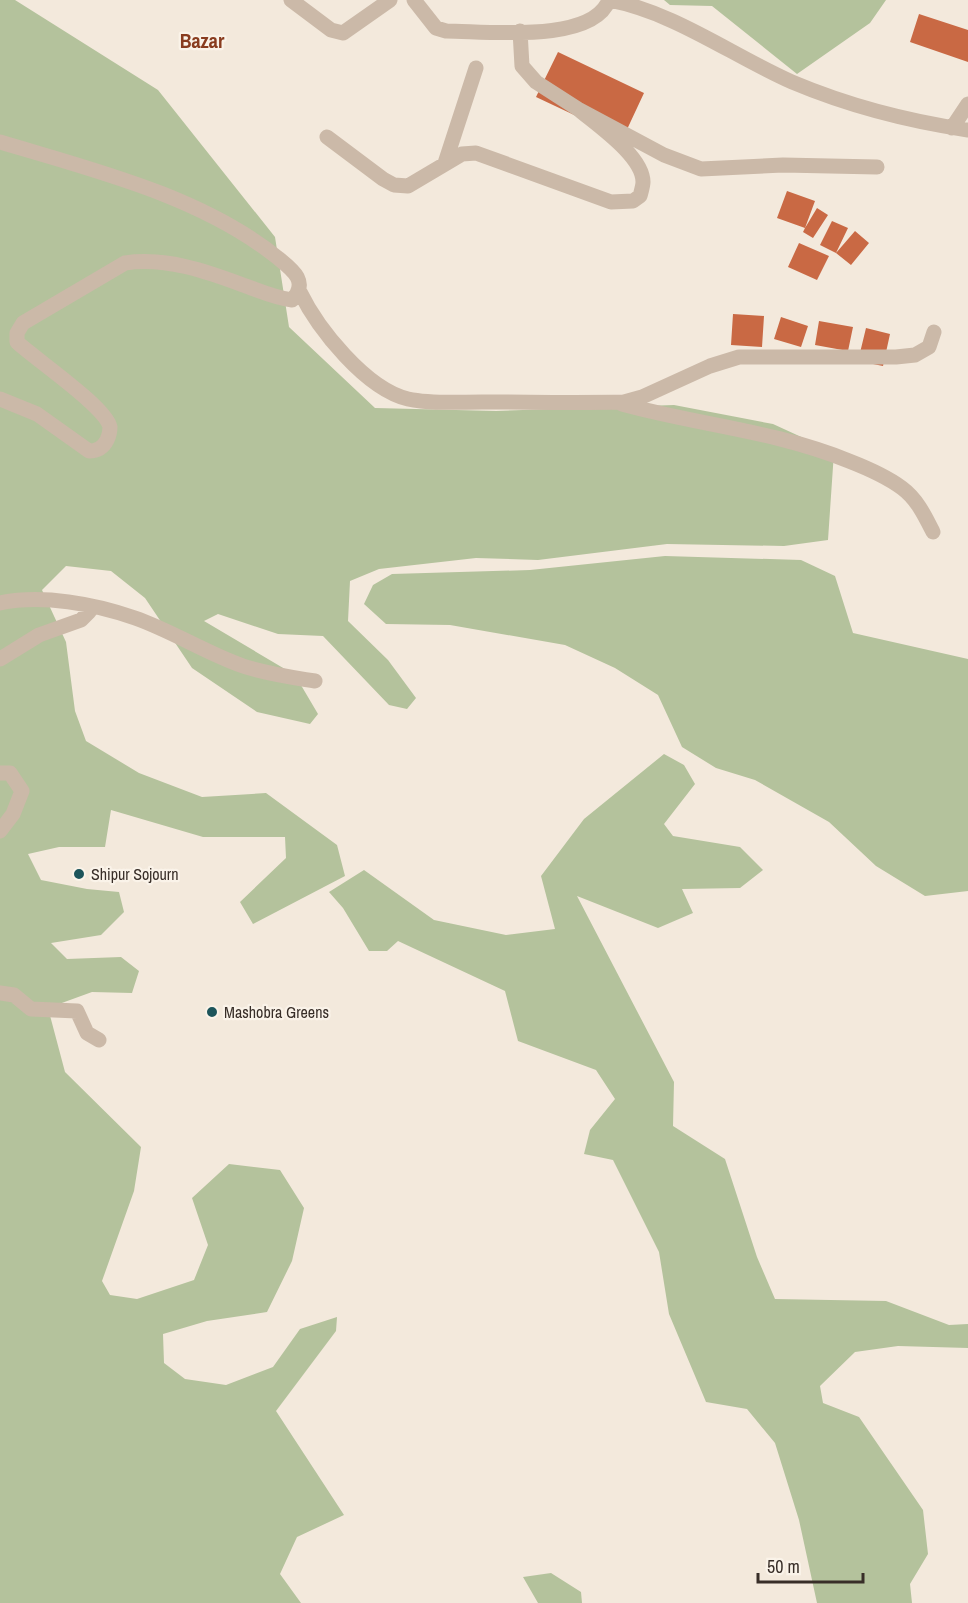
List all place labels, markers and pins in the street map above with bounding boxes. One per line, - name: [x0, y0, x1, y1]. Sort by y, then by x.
- place label: Shipur Sojourn: [91, 863, 179, 885]
- marker: Shipur Sojourn: [72, 867, 86, 881]
- place label: Mashobra Greens: [224, 1001, 329, 1023]
- marker: Mashobra Greens: [205, 1005, 219, 1019]

